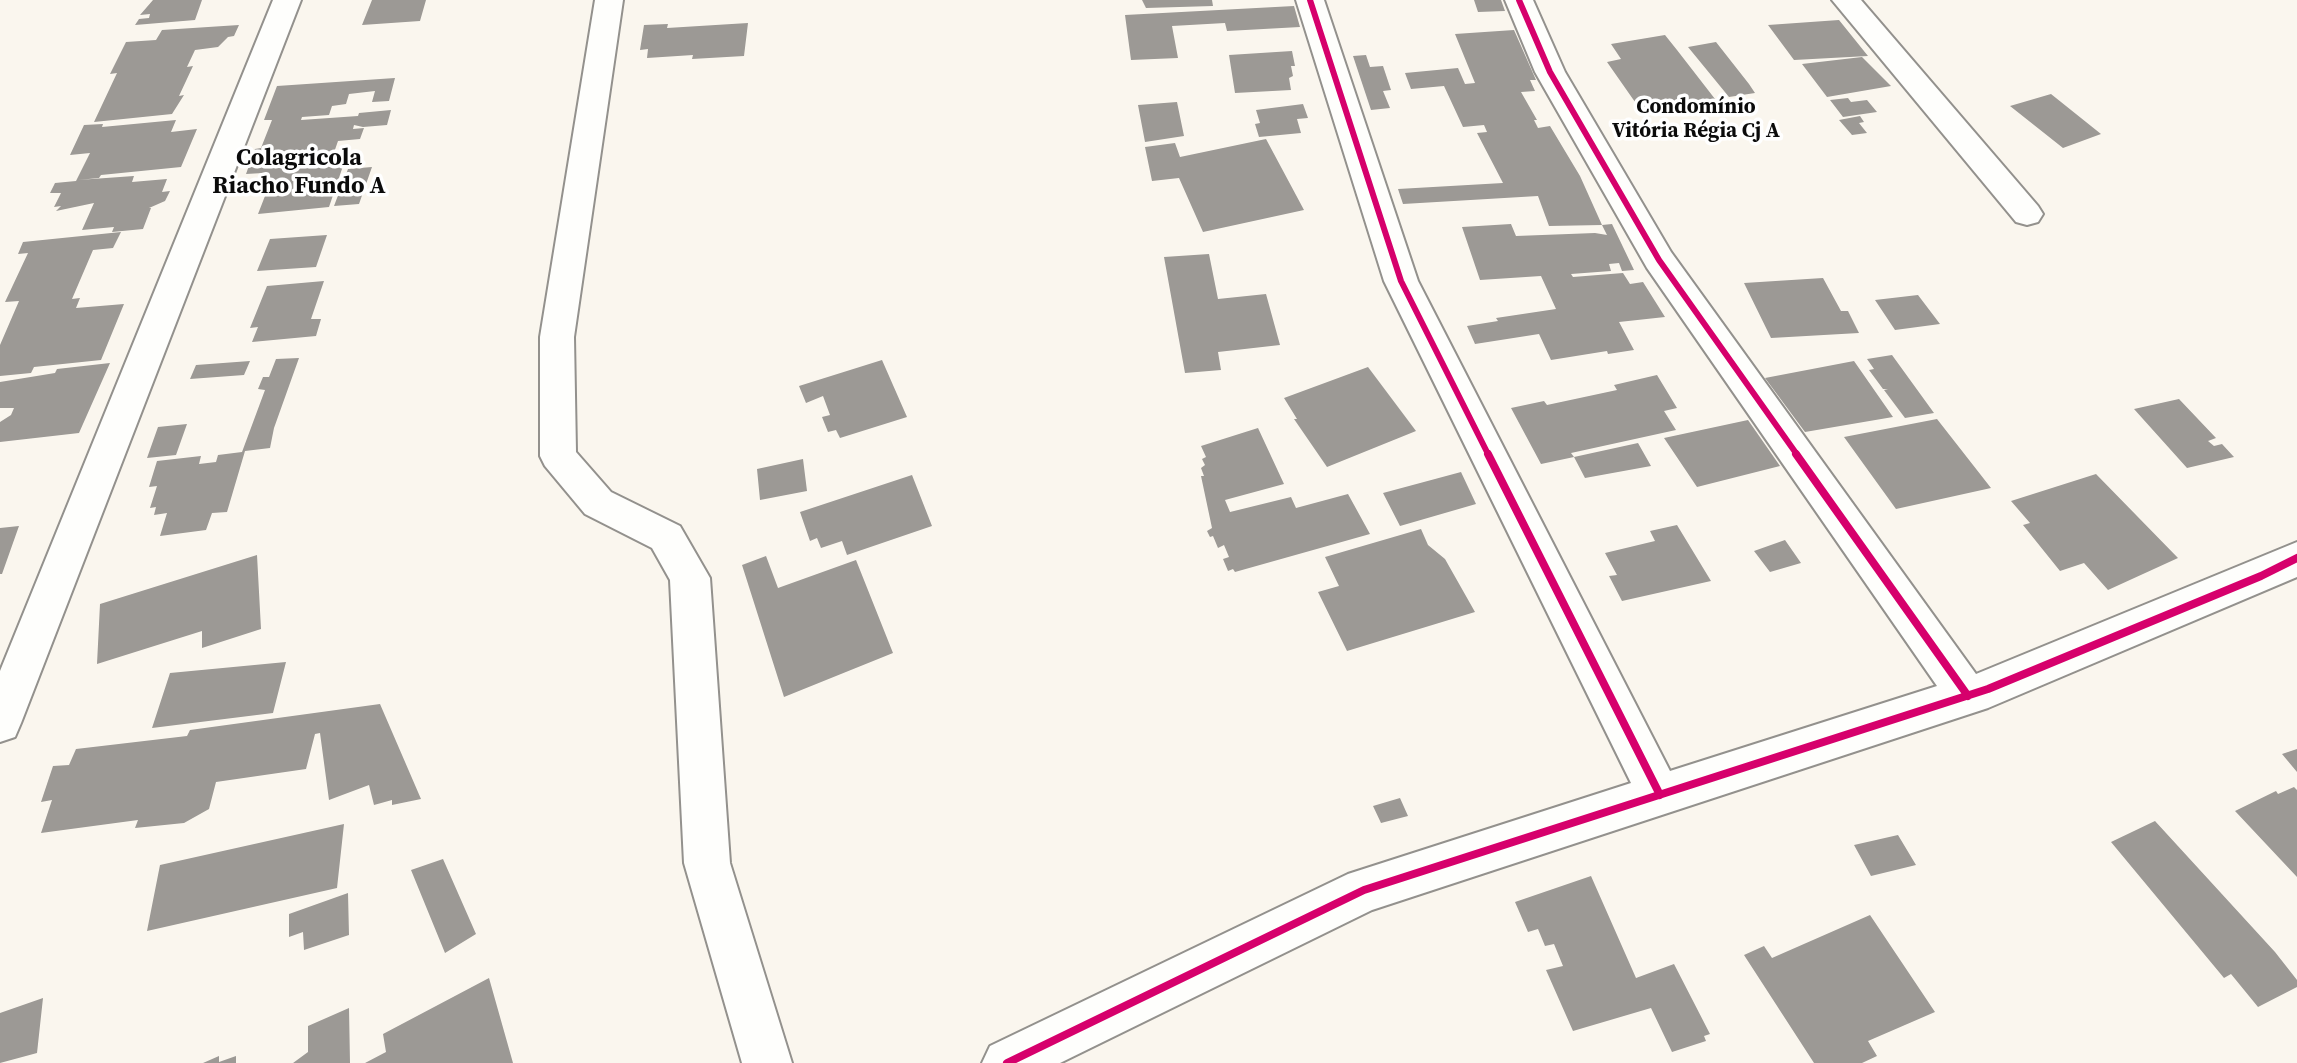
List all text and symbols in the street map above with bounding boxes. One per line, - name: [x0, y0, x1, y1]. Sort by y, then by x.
- district label: Condomínio Vitória Régia Cj A: [1612, 95, 1780, 145]
- district label: Colagricola Riacho Fundo A: [212, 145, 386, 201]

